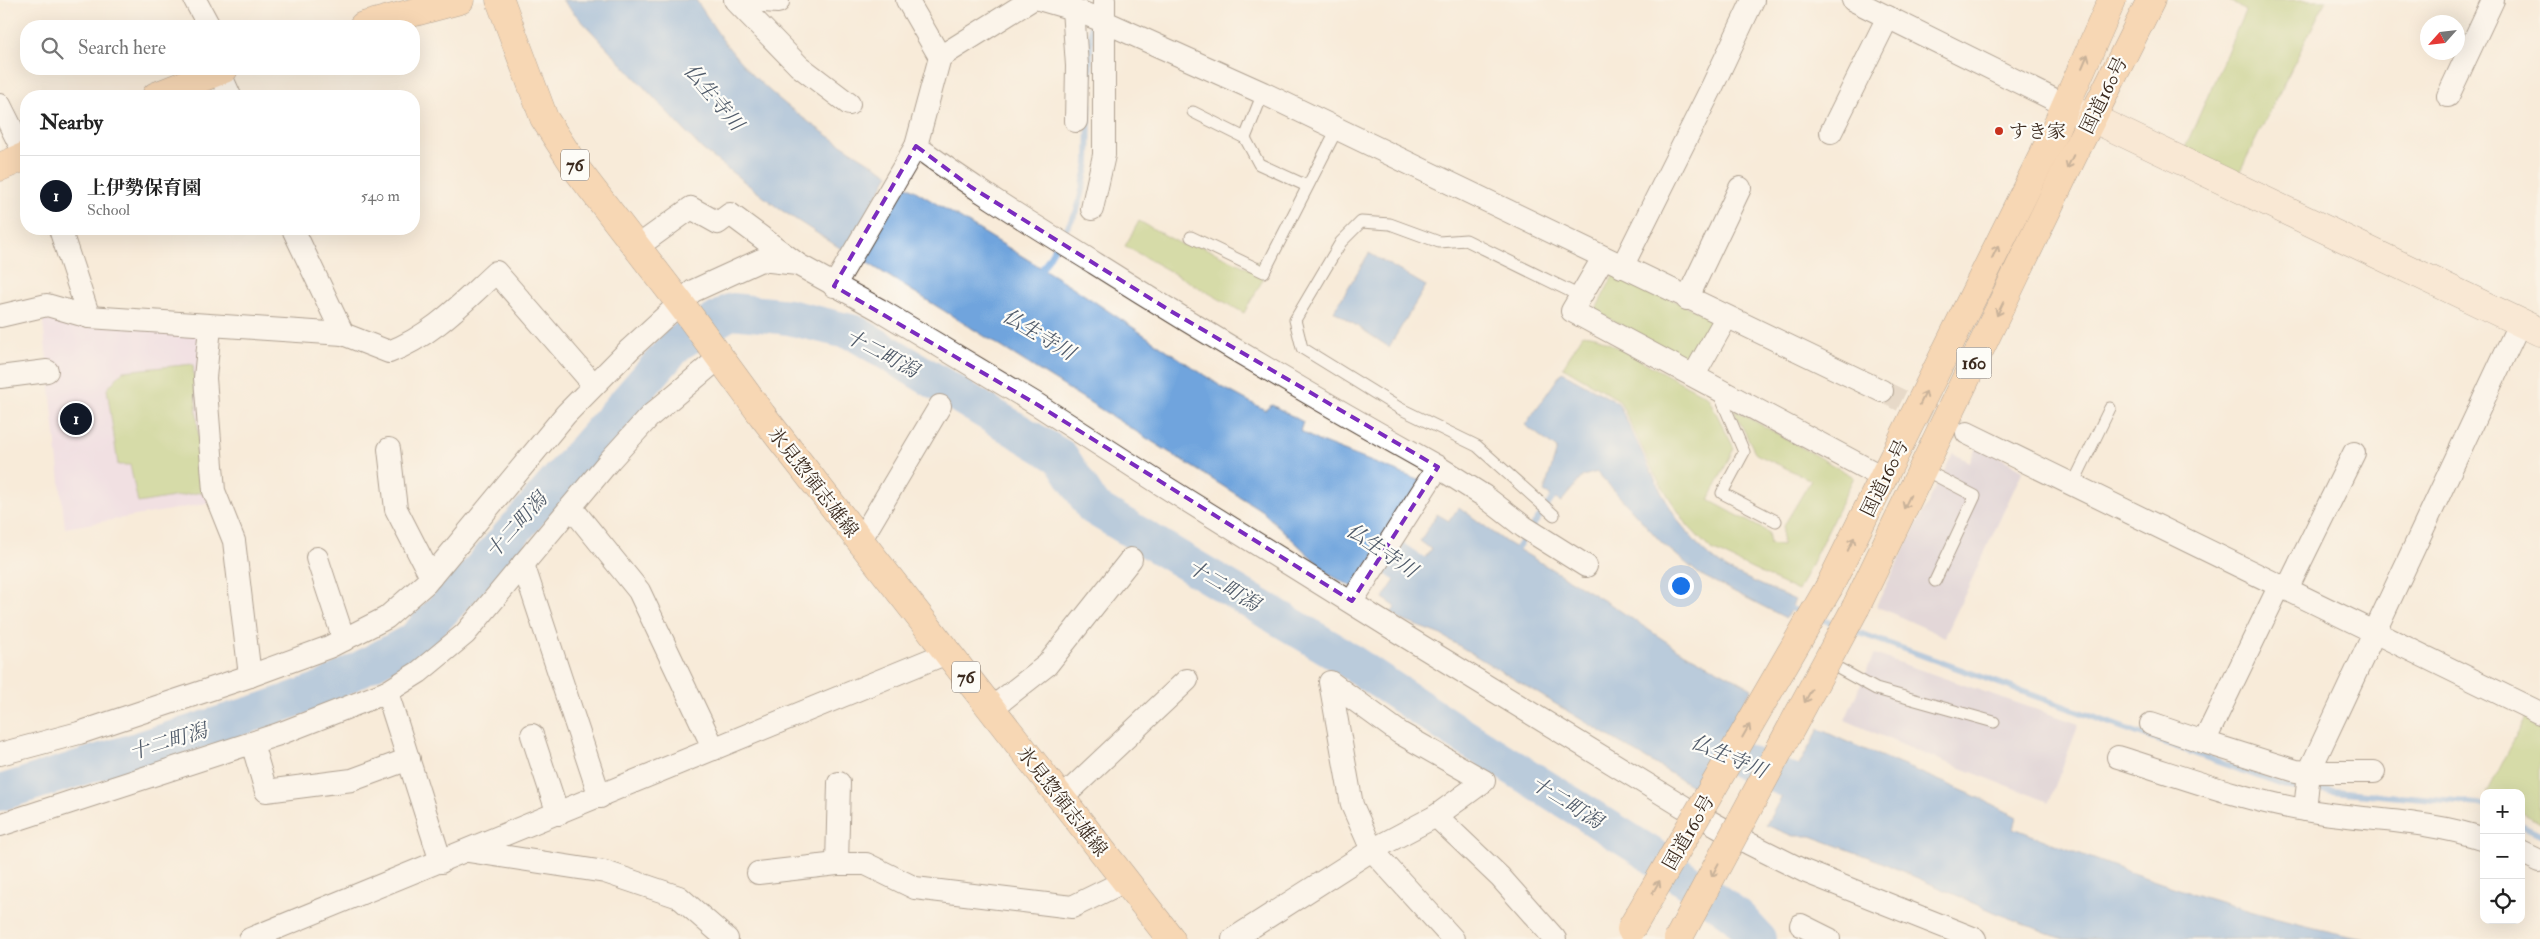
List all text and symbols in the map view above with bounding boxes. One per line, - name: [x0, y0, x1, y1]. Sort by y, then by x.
- north arrow: [2420, 15, 2465, 60]
- search box: [20, 20, 420, 75]
- icon: search: [38, 34, 66, 62]
- text: Search here: [78, 36, 166, 60]
- street label: 国道160号: [2075, 53, 2133, 138]
- one-way arrow: [2081, 54, 2091, 69]
- water label: 仏生寺川: [678, 59, 750, 138]
- text: Nearby: [40, 109, 103, 136]
- place label: すき家: [2009, 120, 2066, 144]
- marker: すき家: [1993, 125, 2005, 137]
- road number: 76: [561, 150, 589, 180]
- one-way arrow: [2065, 154, 2074, 169]
- text: 上伊勢保育園: [87, 176, 201, 200]
- text: 1: [53, 186, 59, 206]
- text: 540 m: [361, 186, 400, 206]
- text: School: [87, 200, 130, 220]
- one-way arrow: [1991, 245, 2000, 260]
- one-way arrow: [1995, 301, 2004, 316]
- water label: 仏生寺川: [998, 303, 1081, 367]
- water label: 十二町潟: [841, 324, 925, 384]
- road number: 160: [1956, 348, 1992, 378]
- one-way arrow: [1919, 391, 1928, 406]
- pin: 1: [60, 400, 92, 438]
- street label: 氷見惣領志雄線: [763, 423, 864, 542]
- street label: 国道160号: [1856, 436, 1914, 521]
- water label: 十二町潟: [480, 486, 554, 563]
- one-way arrow: [1902, 495, 1912, 510]
- water label: 仏生寺川: [1342, 518, 1424, 584]
- one-way arrow: [1846, 536, 1856, 551]
- water label: 十二町潟: [1183, 554, 1266, 618]
- your location: [1668, 573, 1694, 599]
- road number: 76: [952, 662, 980, 692]
- one-way arrow: [1803, 689, 1813, 704]
- water label: 十二町潟: [126, 717, 212, 765]
- one-way arrow: [1741, 723, 1751, 738]
- water label: 仏生寺川: [1687, 729, 1772, 784]
- street label: 氷見惣領志雄線: [1012, 742, 1113, 861]
- water label: 十二町潟: [1526, 771, 1609, 835]
- map controls: [2480, 789, 2525, 924]
- button: +: [2480, 789, 2525, 834]
- street label: 国道160号: [1658, 791, 1720, 874]
- button: −: [2480, 834, 2525, 879]
- one-way arrow: [1710, 863, 1720, 878]
- button: locate: [2480, 879, 2525, 924]
- one-way arrow: [1651, 880, 1661, 894]

